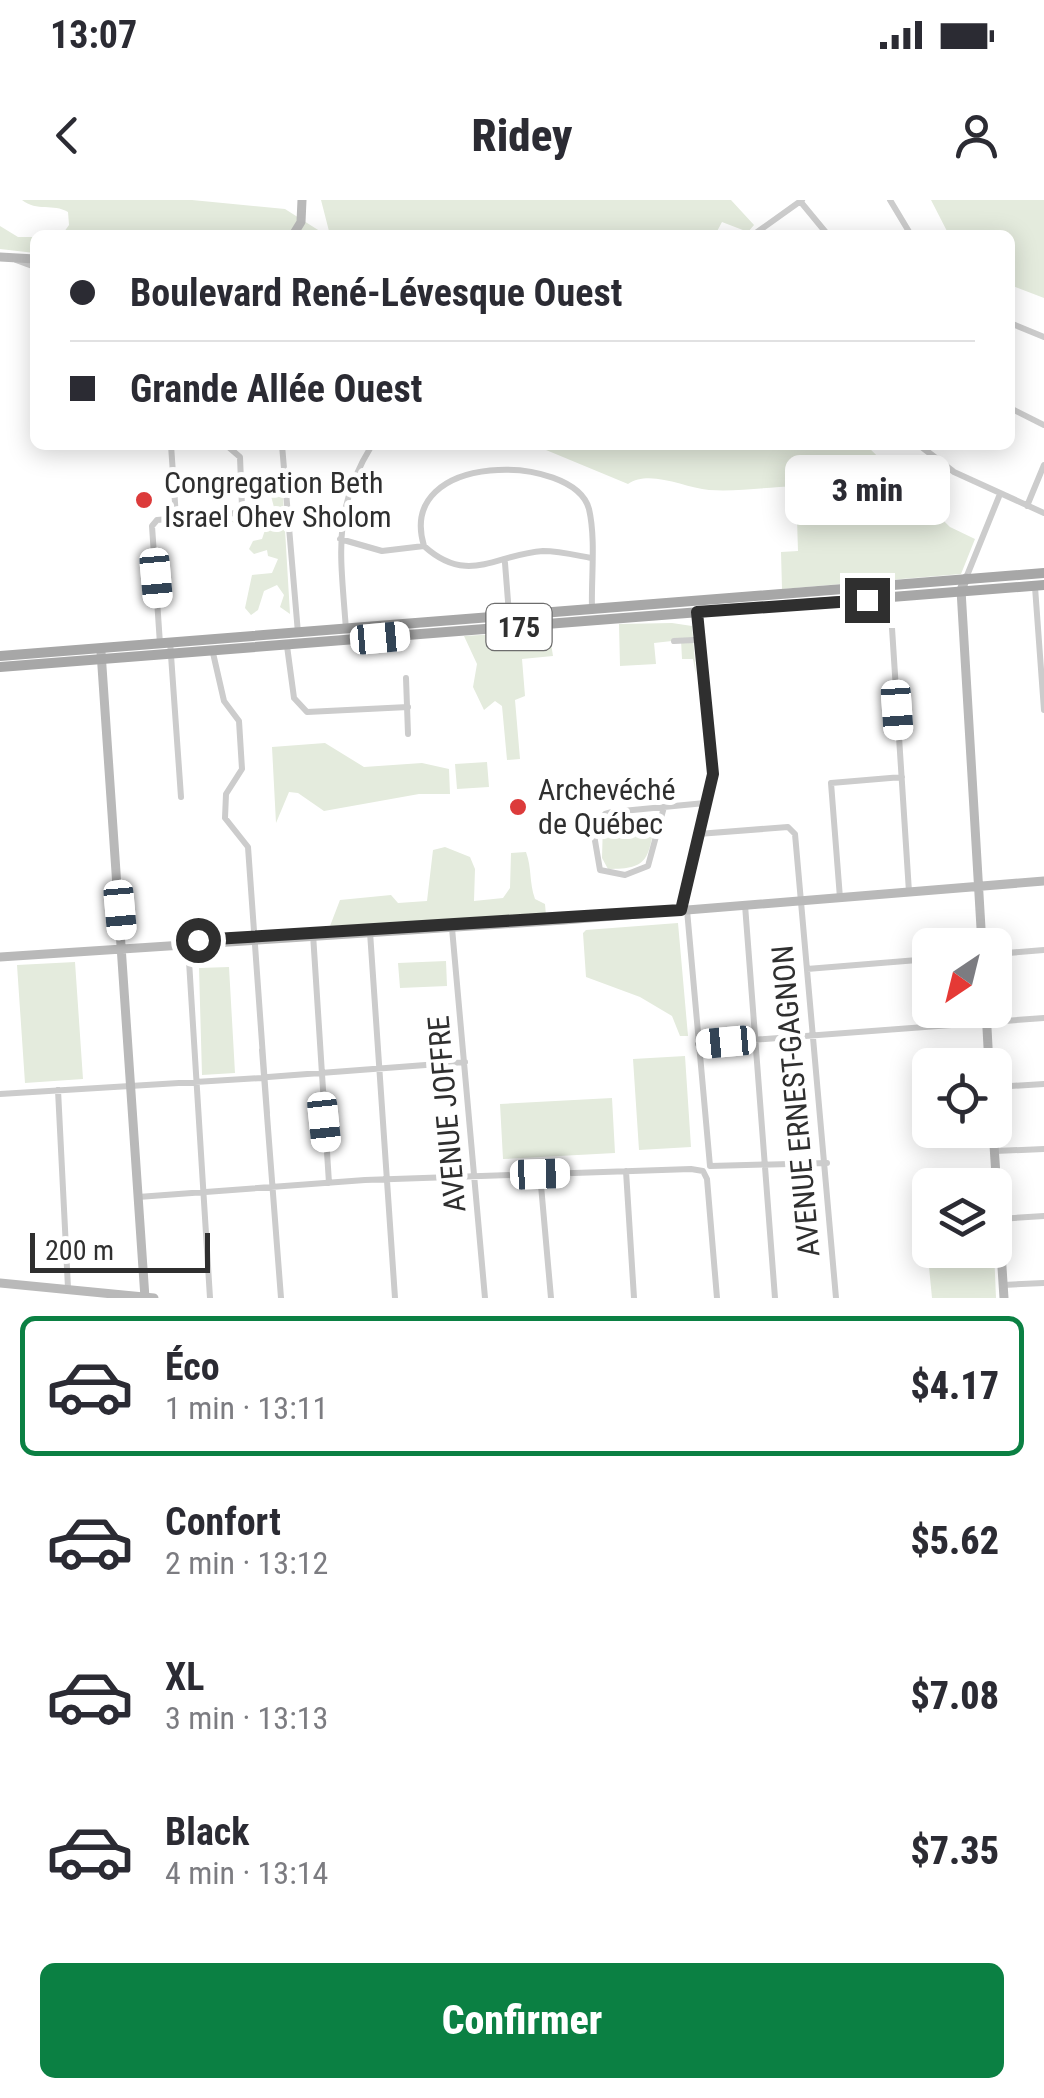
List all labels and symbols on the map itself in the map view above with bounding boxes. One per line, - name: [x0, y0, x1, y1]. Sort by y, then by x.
- callout: 3 min: [784, 455, 950, 525]
- place label: Congregation Beth Israel Ohev Sholom: [164, 465, 392, 534]
- marker: Congregation Beth Israel Ohev Sholom: [133, 489, 155, 511]
- car: [138, 547, 174, 609]
- route end: [845, 578, 890, 623]
- road number: 175: [486, 604, 552, 650]
- car: [349, 620, 411, 656]
- car: [880, 679, 914, 741]
- place label: Archevéché de Québec: [538, 772, 676, 841]
- marker: Archevéché de Québec: [507, 796, 529, 818]
- car: [102, 879, 138, 941]
- route start: [176, 918, 221, 963]
- north arrow: [912, 928, 1012, 1028]
- street label: AVENUE ERNEST-GAGNON: [764, 944, 827, 1258]
- street label: AVENUE JOFFRE: [420, 1014, 473, 1214]
- car: [695, 1024, 757, 1060]
- car: [306, 1091, 342, 1153]
- car: [509, 1158, 571, 1190]
- scale bar: [30, 1228, 210, 1272]

